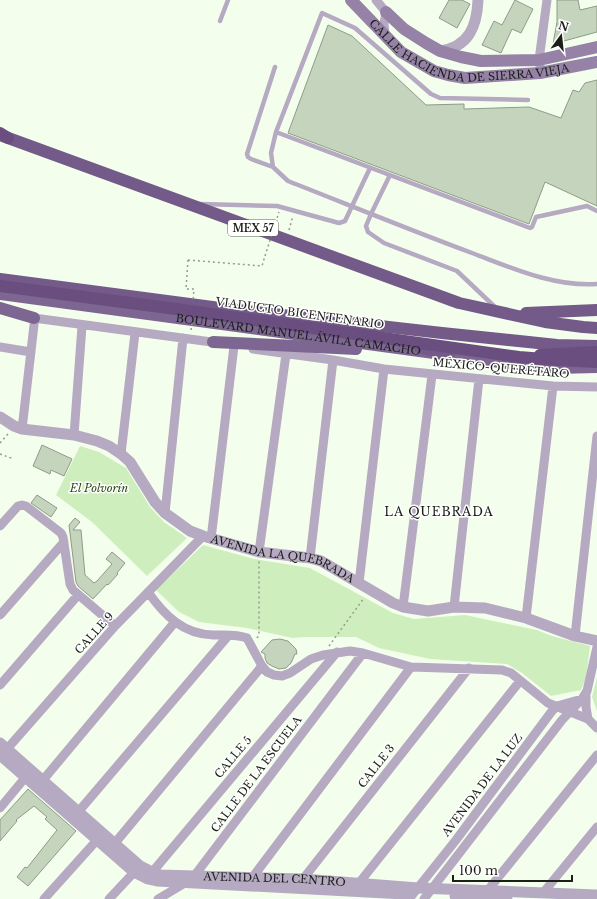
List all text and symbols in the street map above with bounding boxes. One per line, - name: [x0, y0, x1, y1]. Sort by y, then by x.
- street label: CALLE HACIENDA DE SIERRA VIEJA: [363, 8, 579, 74]
- north arrow: [541, 16, 581, 56]
- road number: MEX 57: [228, 220, 278, 236]
- street label: VIADUCTO BICENTENARIO: [214, 294, 385, 332]
- street label: BOULEVARD MANUEL ÁVILA CAMACHO: [175, 311, 422, 358]
- street label: MÉXICO-QUERÉTARO: [432, 355, 570, 381]
- park label: El Polvorín: [69, 481, 128, 495]
- district label: LA QUEBRADA: [384, 504, 494, 519]
- street label: AVENIDA LA QUEBRADA: [208, 531, 357, 586]
- street label: CALLE 9: [72, 609, 116, 657]
- street label: CALLE DE LA ESCUELA: [208, 713, 305, 835]
- street label: AVENIDA DE LA LUZ: [438, 731, 525, 840]
- street label: CALLE 5: [211, 733, 255, 781]
- street label: CALLE 3: [355, 741, 397, 790]
- scale bar: [453, 857, 572, 883]
- text: 100 m: [459, 863, 498, 878]
- street label: AVENIDA DEL CENTRO: [202, 869, 346, 889]

